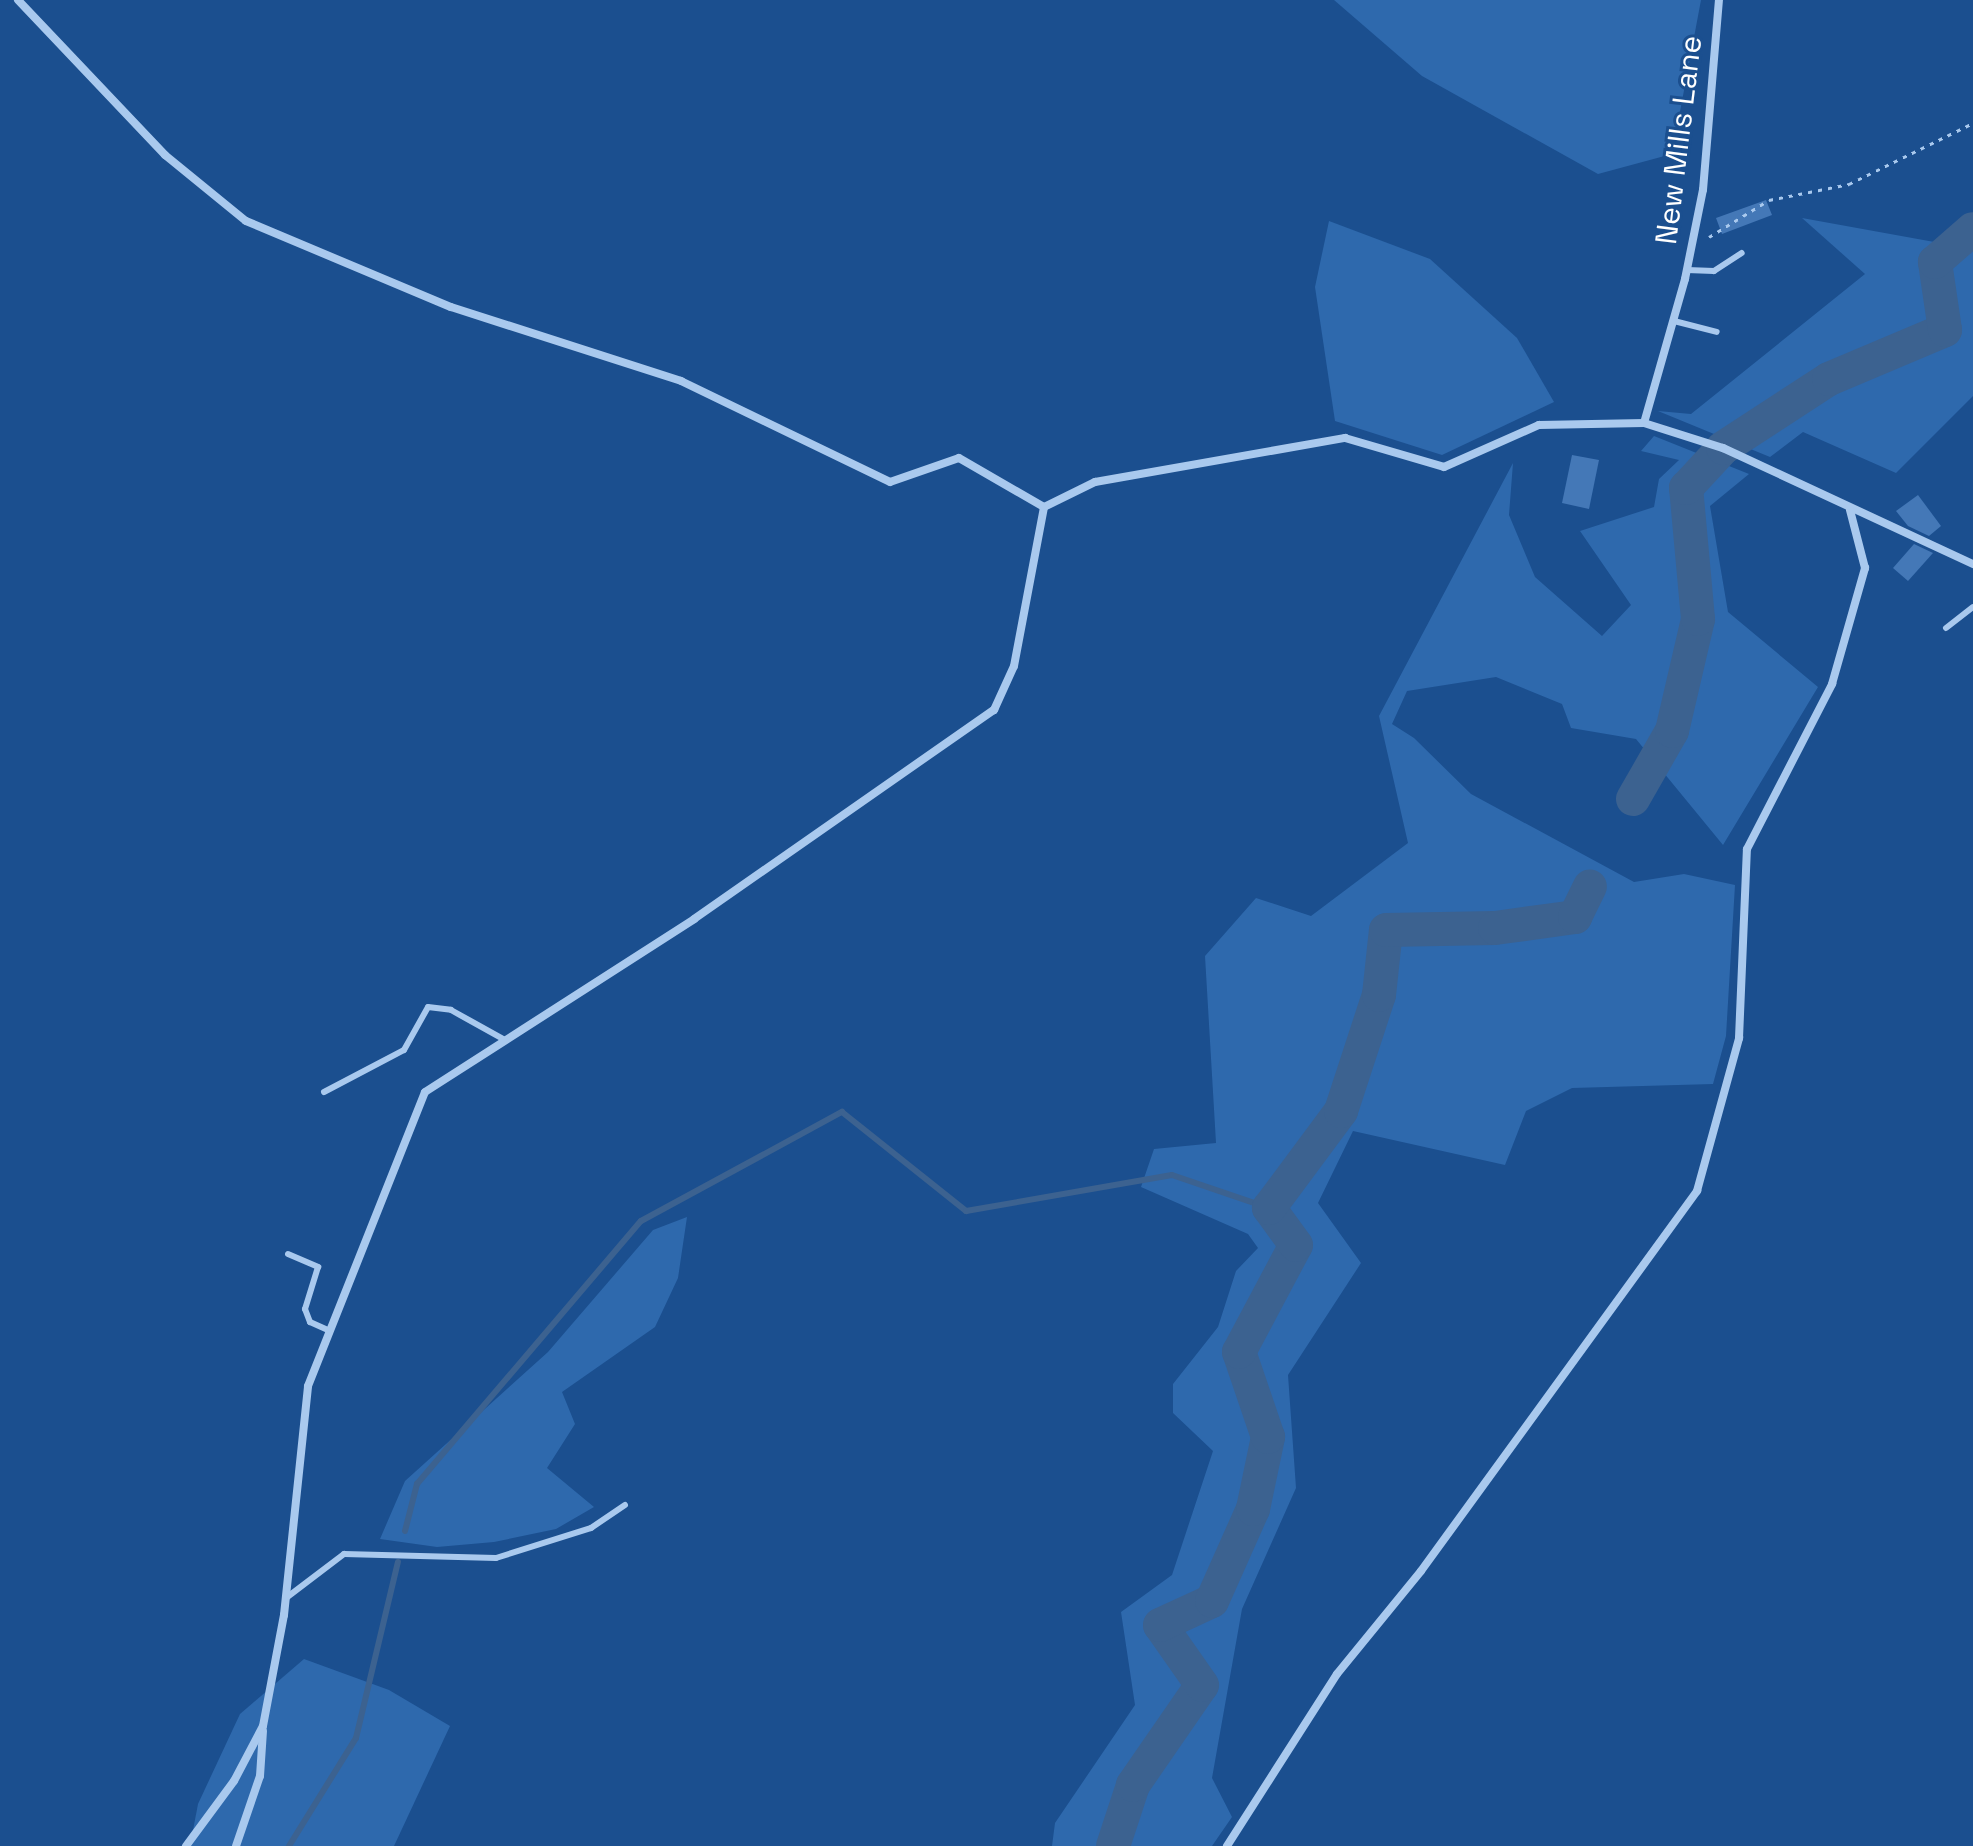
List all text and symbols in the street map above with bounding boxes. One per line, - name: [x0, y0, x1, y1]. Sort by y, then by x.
- street label: New Mills Lane: [1648, 33, 1710, 247]

